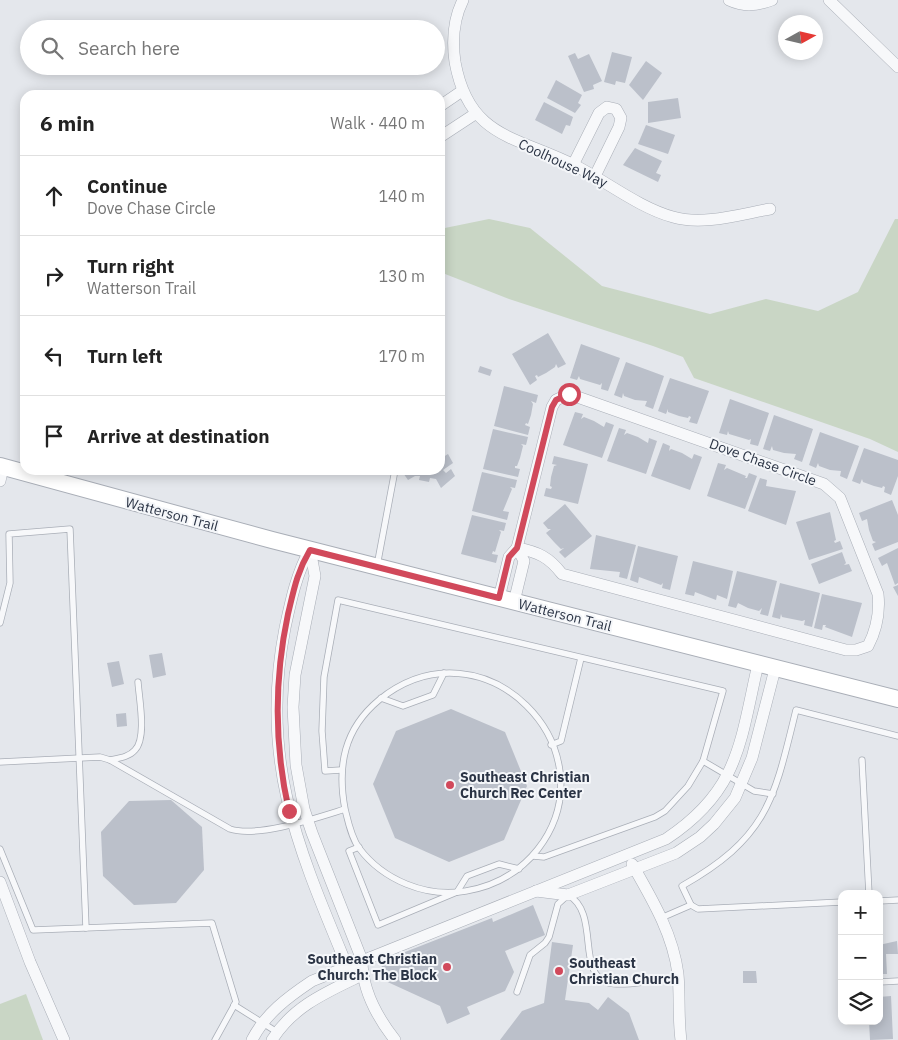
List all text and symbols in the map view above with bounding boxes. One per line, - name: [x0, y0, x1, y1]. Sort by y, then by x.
- north arrow: [778, 15, 823, 60]
- search box: [20, 20, 445, 75]
- icon: search: [38, 34, 66, 62]
- text: Search here: [78, 36, 180, 60]
- text: 6 min: [40, 109, 95, 137]
- text: Walk · 440 m: [330, 113, 425, 133]
- street label: Coolhouse Way: [515, 134, 611, 192]
- text: Continue: [87, 174, 167, 198]
- icon: ahead: [40, 182, 68, 210]
- text: 140 m: [378, 186, 425, 206]
- text: Dove Chase Circle: [87, 198, 216, 218]
- text: Turn right: [87, 254, 174, 278]
- icon: right: [40, 262, 68, 290]
- text: 130 m: [378, 266, 425, 286]
- text: Watterson Trail: [87, 278, 196, 298]
- icon: left: [40, 342, 68, 370]
- text: Turn left: [87, 344, 163, 368]
- text: 170 m: [378, 346, 425, 366]
- route start: [558, 383, 581, 406]
- icon: arrive: [40, 422, 68, 450]
- text: Arrive at destination: [87, 424, 270, 448]
- street label: Dove Chase Circle: [707, 434, 819, 490]
- street label: Watterson Trail: [124, 493, 221, 535]
- street label: Watterson Trail: [517, 595, 614, 635]
- place label: Southeast Christian Church Rec Center: [460, 768, 590, 802]
- marker: Southeast Christian Church Rec Center: [444, 779, 456, 791]
- route end: [278, 800, 301, 823]
- map controls: [838, 890, 883, 1025]
- button: +: [838, 890, 883, 935]
- button: −: [838, 935, 883, 980]
- place label: Southeast Christian Church: The Block: [307, 950, 438, 984]
- place label: Southeast Christian Church: [569, 954, 679, 988]
- marker: Southeast Christian Church: The Block: [441, 961, 453, 973]
- marker: Southeast Christian Church: [553, 965, 565, 977]
- button: layers: [838, 980, 883, 1025]

